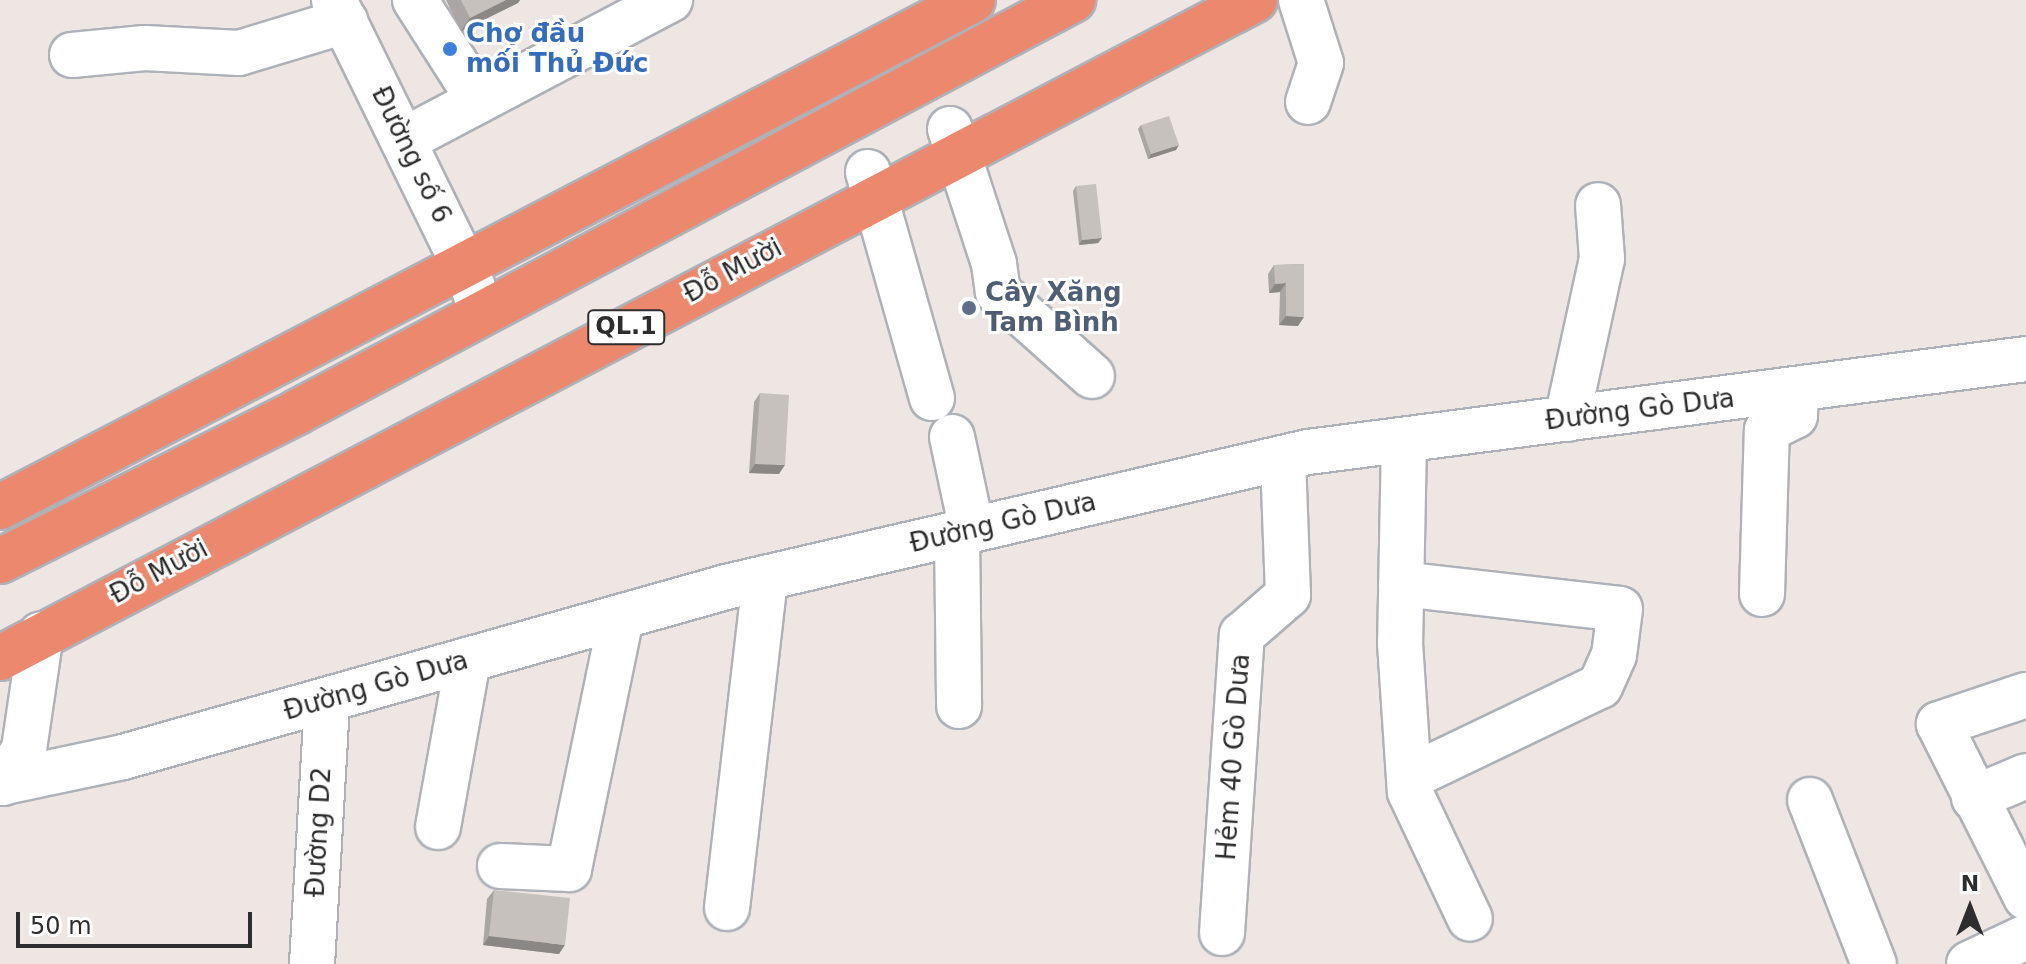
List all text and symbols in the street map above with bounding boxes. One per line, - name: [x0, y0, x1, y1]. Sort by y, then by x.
- place label: Chợ đầu mối Thủ Đức: [466, 18, 648, 80]
- marker: Chợ đầu mối Thủ Đức: [441, 40, 459, 58]
- street label: Đường số 6: [365, 82, 457, 228]
- street label: Đỗ Mười: [679, 232, 787, 310]
- place label: Cây Xăng Tam Bình: [985, 277, 1122, 338]
- marker: Cây Xăng Tam Bình: [960, 299, 978, 317]
- road number: QL.1: [586, 307, 666, 347]
- street label: Đường Gò Dưa: [1544, 383, 1736, 437]
- street label: Đường Gò Dưa: [907, 486, 1099, 560]
- street label: Đỗ Mười: [105, 533, 213, 611]
- street label: Đường Gò Dưa: [280, 645, 472, 727]
- street label: Hẻm 40 Gò Dưa: [1211, 653, 1257, 861]
- street label: Đường D2: [300, 766, 338, 898]
- north arrow: [1930, 868, 2010, 948]
- text: N: [1961, 871, 1979, 896]
- scale bar: [20, 896, 256, 946]
- text: 50 m: [30, 912, 92, 940]

